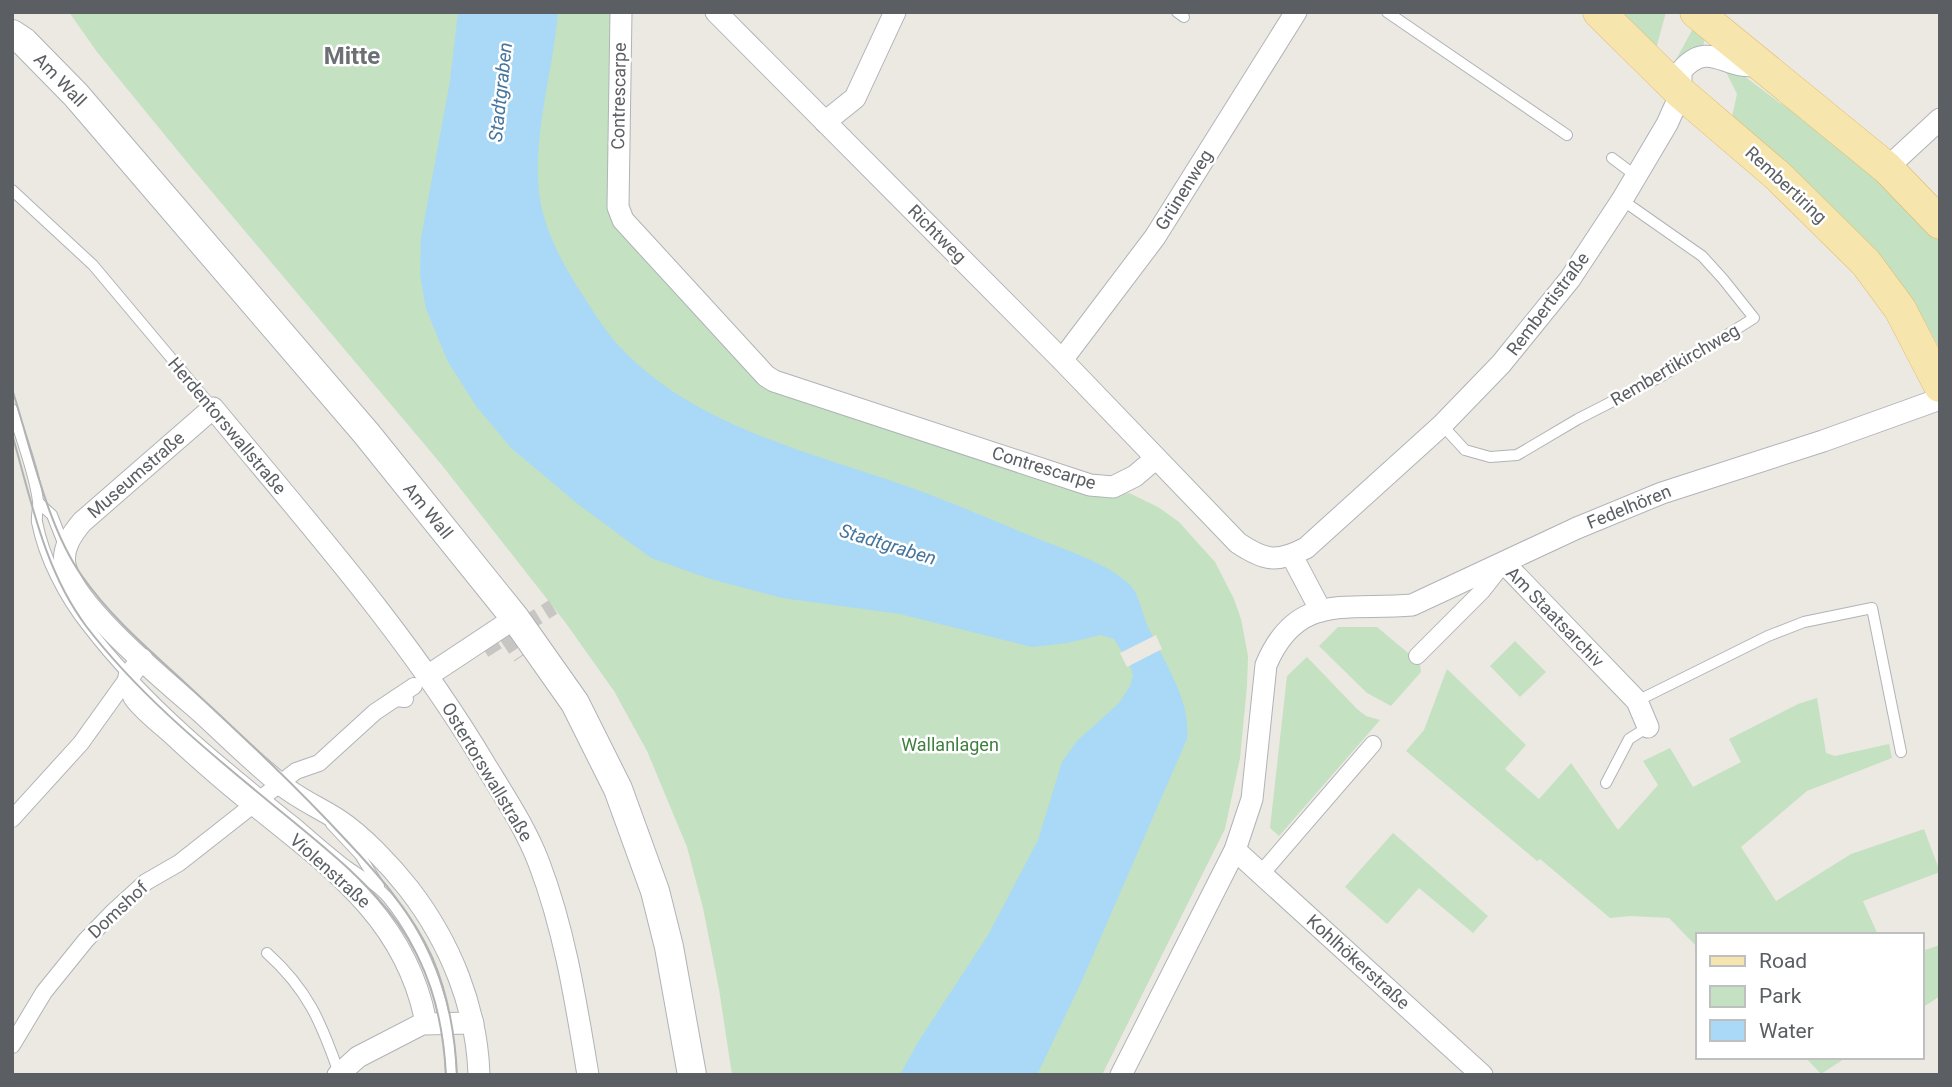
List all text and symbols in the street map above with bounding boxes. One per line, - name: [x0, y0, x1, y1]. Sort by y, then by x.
- water label: Stadtgraben: [484, 41, 517, 143]
- district label: Mitte: [324, 42, 380, 70]
- street label: Contrescarpe: [607, 42, 630, 150]
- street label: Am Wall: [30, 49, 91, 111]
- street label: Rembertiring: [1741, 142, 1831, 228]
- street label: Grünenweg: [1151, 146, 1217, 234]
- street label: Richtweg: [904, 200, 971, 267]
- street label: Rembertistraße: [1502, 248, 1593, 359]
- street label: Rembertikirchweg: [1607, 319, 1743, 410]
- street label: Herdentorswallstraße: [164, 353, 291, 498]
- street label: Museumstraße: [83, 427, 188, 522]
- street label: Contrescarpe: [990, 442, 1099, 493]
- street label: Am Wall: [399, 478, 457, 543]
- street label: Fedelhören: [1584, 480, 1674, 533]
- water label: Stadtgraben: [837, 519, 939, 570]
- street label: Am Staatsarchiv: [1502, 562, 1609, 671]
- street label: Ostertorswallstraße: [438, 699, 537, 845]
- park label: Wallanlagen: [901, 734, 999, 755]
- street label: Violenstraße: [286, 829, 375, 912]
- street label: Domshof: [84, 876, 152, 942]
- street label: Kohlhökerstraße: [1302, 910, 1414, 1013]
- legend: [1696, 933, 1924, 1059]
- text: Road: [1759, 949, 1807, 973]
- text: Park: [1759, 984, 1802, 1008]
- text: Water: [1759, 1019, 1814, 1043]

